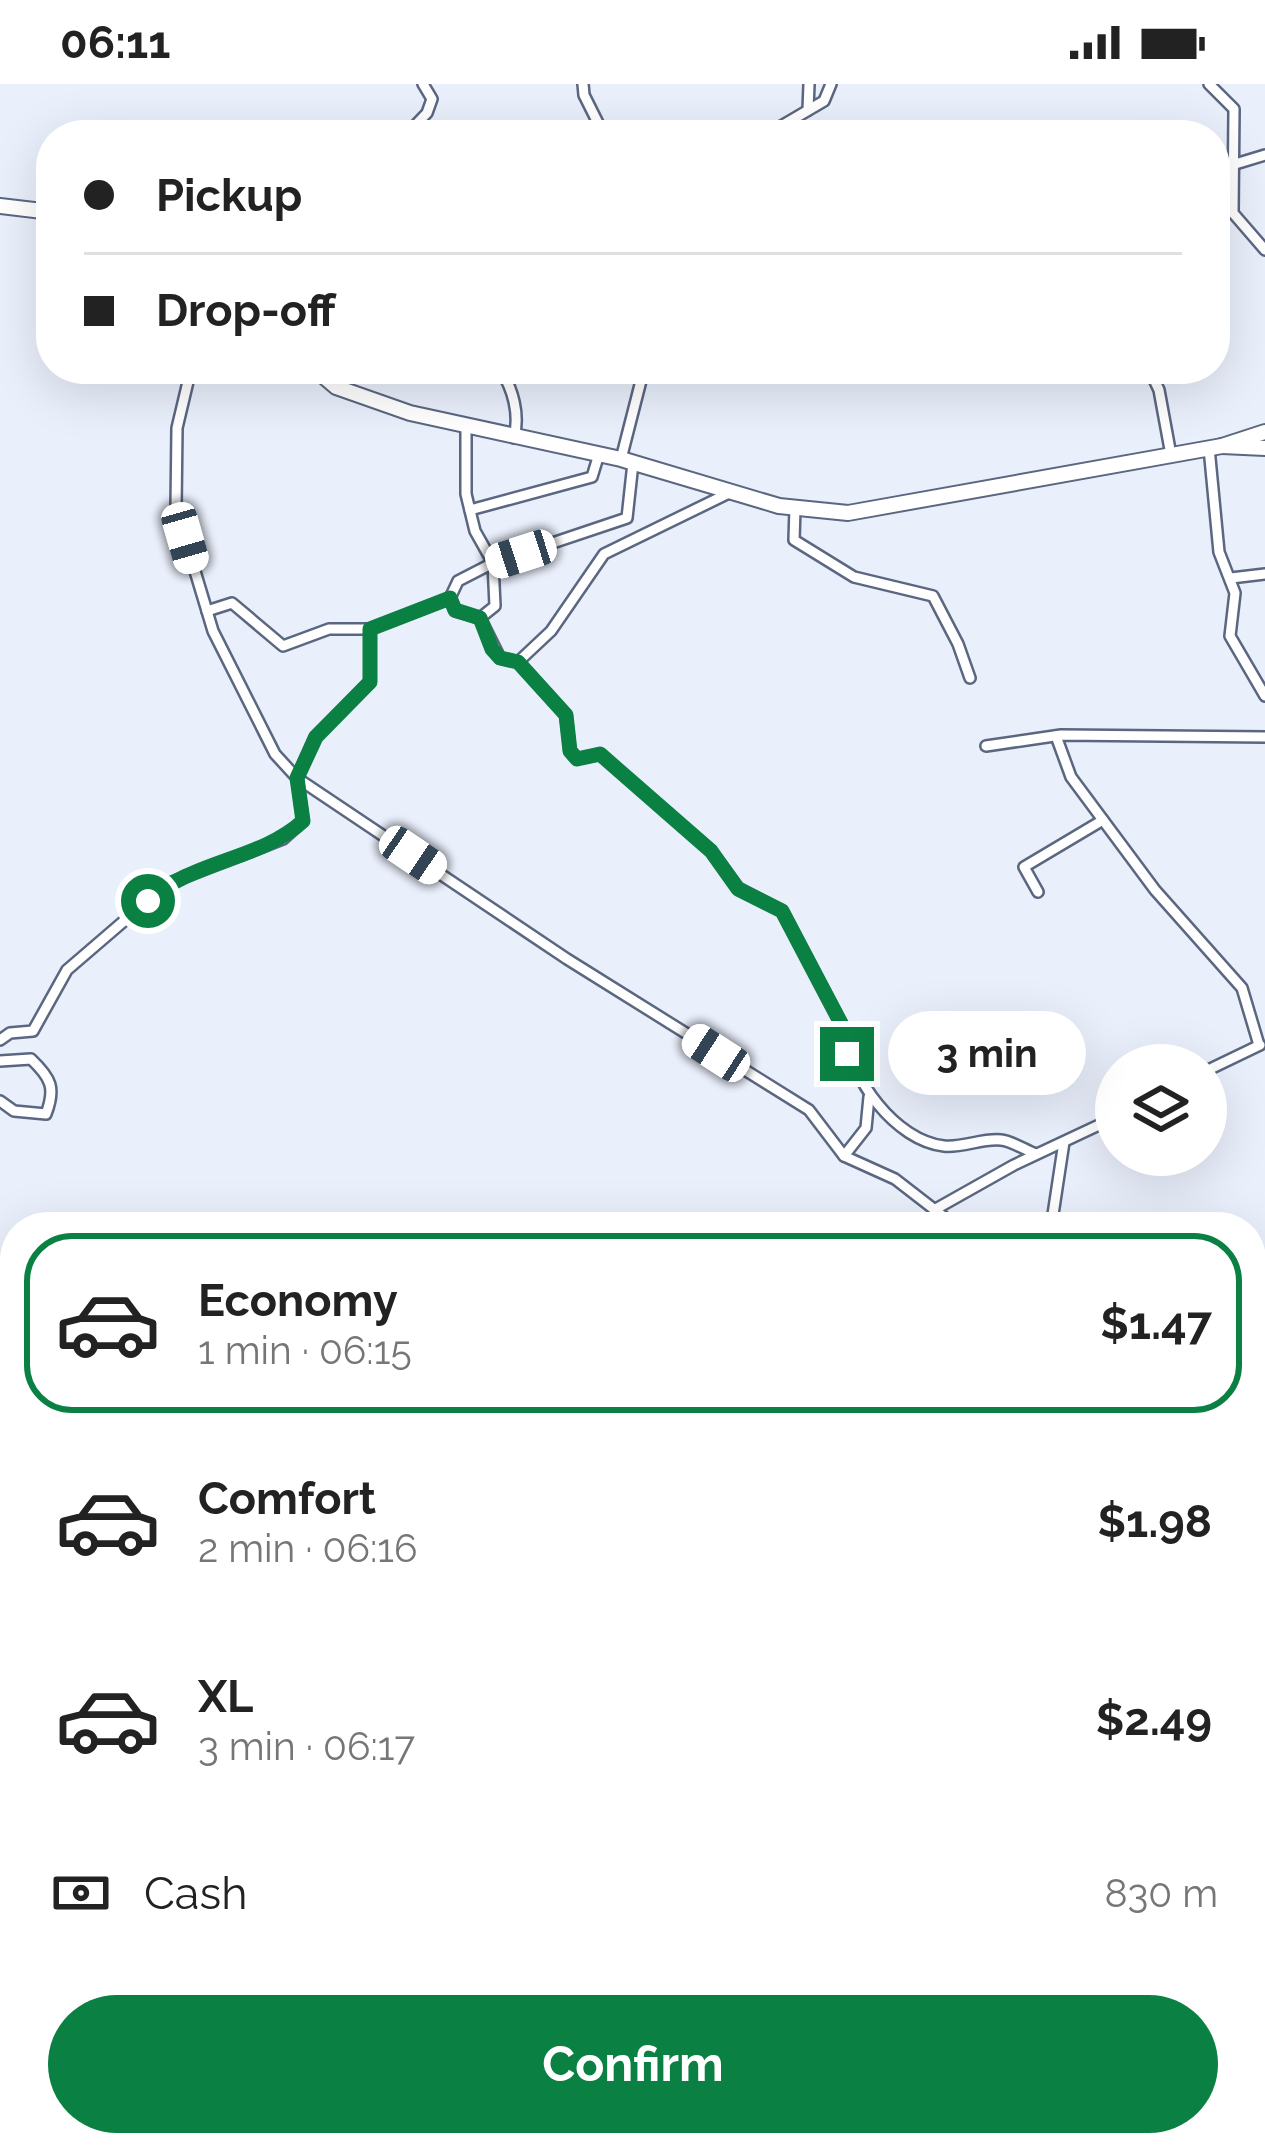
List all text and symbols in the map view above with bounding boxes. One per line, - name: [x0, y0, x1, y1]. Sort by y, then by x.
- text: 06:11: [60, 16, 171, 69]
- text: Pickup: [156, 169, 302, 222]
- text: Drop-off: [156, 284, 336, 337]
- car: [158, 498, 212, 578]
- car: [481, 526, 561, 582]
- car: [373, 820, 453, 890]
- route start: [121, 874, 175, 928]
- callout: 3 min: [889, 1012, 1087, 1096]
- car: [676, 1018, 756, 1088]
- route end: [820, 1027, 874, 1081]
- text: 3 min: [937, 1030, 1037, 1076]
- map controls: [1095, 1044, 1227, 1176]
- button: layers: [1095, 1044, 1227, 1176]
- icon: car: [54, 1269, 162, 1377]
- text: Economy: [198, 1274, 398, 1327]
- text: $1.47: [1100, 1297, 1212, 1350]
- text: 1 min · 06:15: [198, 1327, 412, 1373]
- icon: car: [54, 1467, 162, 1575]
- text: Comfort: [198, 1472, 376, 1525]
- text: $1.98: [1097, 1495, 1212, 1548]
- text: 2 min · 06:16: [198, 1525, 418, 1571]
- icon: car: [54, 1665, 162, 1773]
- text: XL: [198, 1670, 253, 1723]
- text: $2.49: [1096, 1693, 1212, 1746]
- text: 3 min · 06:17: [198, 1723, 415, 1769]
- icon: cash: [48, 1860, 114, 1926]
- text: Cash: [144, 1867, 247, 1920]
- text: 830 m: [1104, 1870, 1218, 1916]
- button: Confirm: [48, 1995, 1218, 2133]

